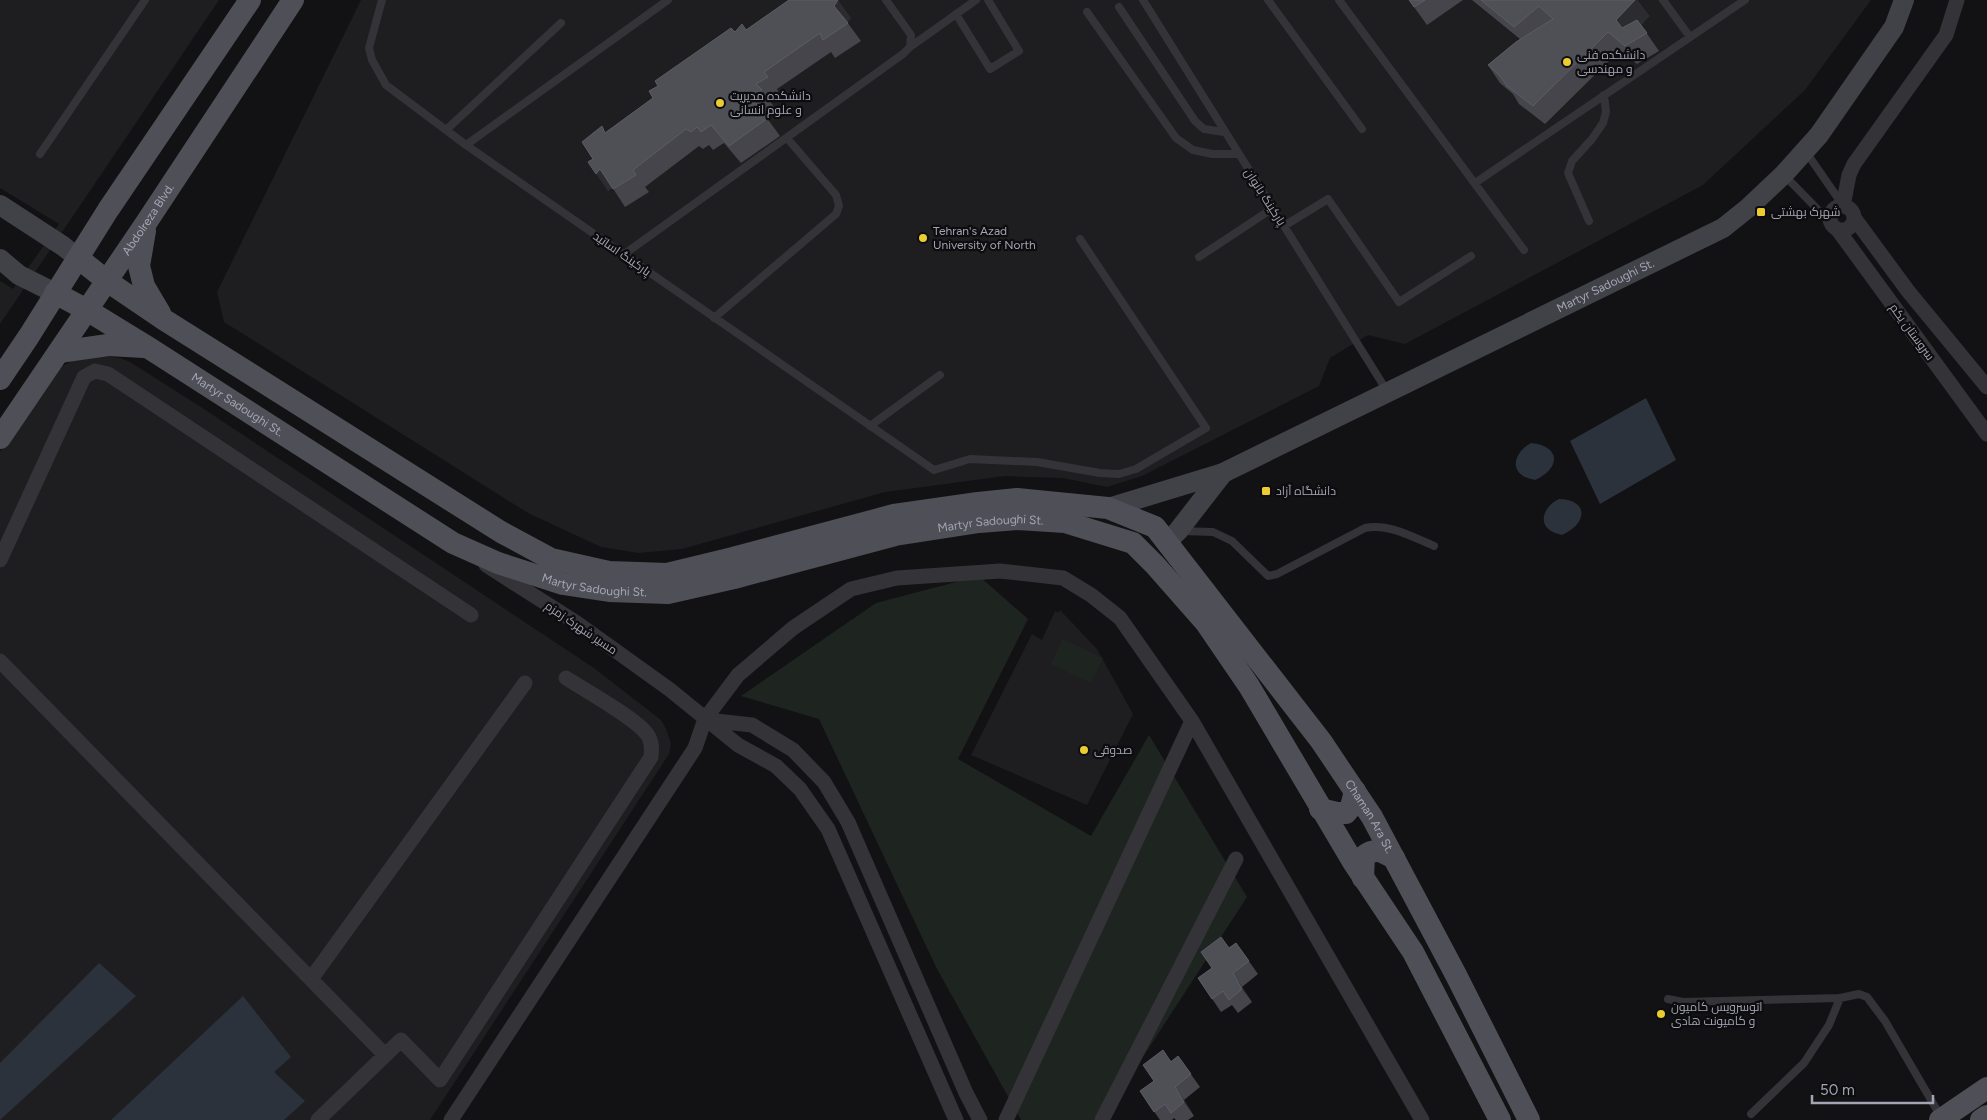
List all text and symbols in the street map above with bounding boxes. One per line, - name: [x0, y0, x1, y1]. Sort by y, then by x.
- place label: دانشکده فنی و مهندسی: [1577, 48, 1645, 76]
- marker: دانشکده فنی و مهندسی: [1561, 56, 1573, 68]
- place label: دانشکده مدیریت و علوم انسانی: [730, 89, 811, 118]
- marker: دانشکده مدیریت و علوم انسانی: [714, 97, 726, 109]
- street label: پارکینگ بانوان: [1240, 166, 1289, 230]
- street label: Abdolreza Blvd.: [119, 181, 177, 258]
- place label: شهرک بهشتی: [1771, 205, 1840, 219]
- marker: شهرک بهشتی: [1755, 206, 1767, 218]
- place label: Tehran's Azad University of North: [933, 224, 1036, 252]
- street label: پارکینگ اساتید: [589, 229, 654, 281]
- marker: Tehran's Azad University of North: [917, 232, 929, 244]
- street label: Martyr Sadoughi St.: [1555, 256, 1656, 315]
- street label: سروستان یکم: [1886, 301, 1937, 364]
- street label: Martyr Sadoughi St.: [189, 370, 286, 439]
- place label: دانشگاه آزاد: [1276, 484, 1336, 498]
- marker: دانشگاه آزاد: [1260, 485, 1272, 497]
- street label: Martyr Sadoughi St.: [937, 512, 1044, 535]
- street label: Martyr Sadoughi St.: [540, 571, 647, 599]
- street label: مسیر شهرک زمزم: [542, 599, 620, 658]
- place label: صدوقی: [1094, 743, 1132, 757]
- marker: صدوقی: [1078, 744, 1090, 756]
- street label: Chaman Ara St.: [1342, 777, 1397, 856]
- place label: اتوسرویس کامیون و کامیونت هادی: [1671, 1000, 1763, 1028]
- marker: اتوسرویس کامیون و کامیونت هادی: [1655, 1008, 1667, 1020]
- scale bar: [1812, 1072, 1933, 1104]
- text: 50 m: [1820, 1081, 1855, 1099]

